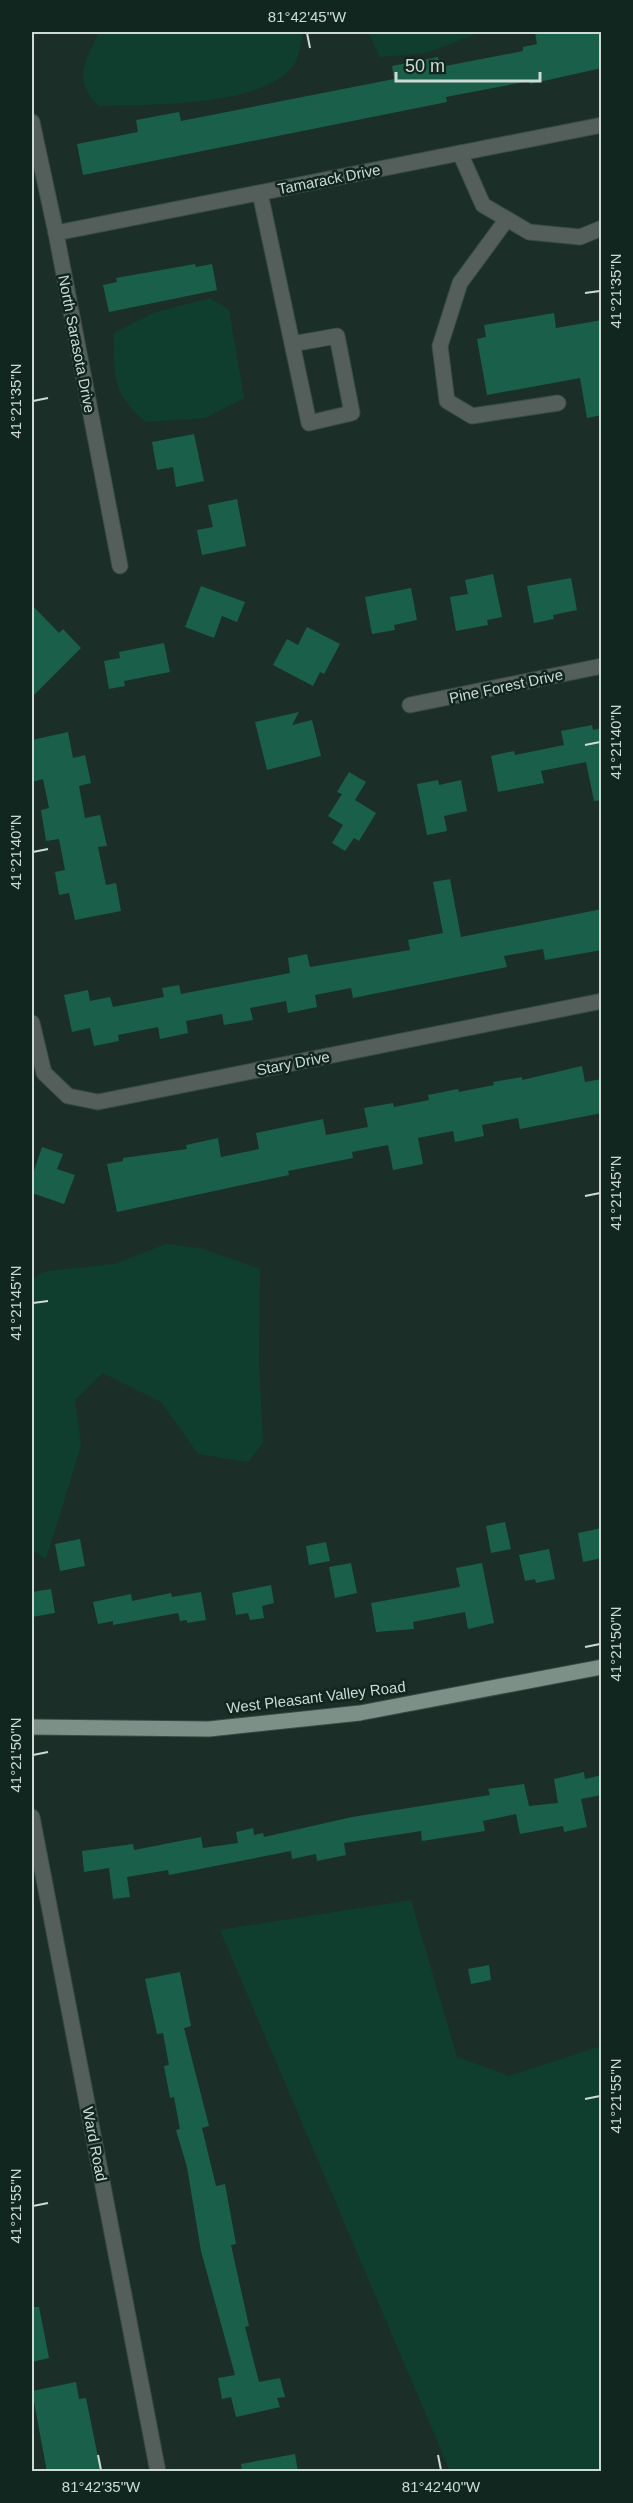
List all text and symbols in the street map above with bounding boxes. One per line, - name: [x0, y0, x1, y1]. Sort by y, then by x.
- text: 81°42'45"W: [268, 8, 347, 25]
- scale bar: [396, 45, 540, 83]
- text: 50 m: [405, 56, 445, 76]
- street label: Tamarack Drive: [276, 161, 382, 197]
- text: 41°21'35"N: [607, 253, 624, 329]
- street label: North Sarasota Drive: [55, 274, 99, 414]
- text: 41°21'35"N: [7, 363, 24, 439]
- street label: Pine Forest Drive: [448, 666, 564, 706]
- text: 41°21'40"N: [607, 704, 624, 780]
- text: 41°21'40"N: [7, 814, 24, 890]
- street label: Stary Drive: [255, 1048, 331, 1078]
- text: 41°21'45"N: [607, 1155, 624, 1231]
- text: 41°21'45"N: [7, 1265, 24, 1341]
- text: 41°21'50"N: [607, 1606, 624, 1682]
- street label: West Pleasant Valley Road: [225, 1678, 407, 1716]
- text: 41°21'50"N: [7, 1717, 24, 1793]
- text: 41°21'55"N: [607, 2058, 624, 2134]
- street label: Ward Road: [79, 2105, 111, 2183]
- text: 41°21'55"N: [7, 2168, 24, 2244]
- text: 81°42'35"W: [62, 2478, 141, 2495]
- text: 81°42'40"W: [402, 2478, 481, 2495]

